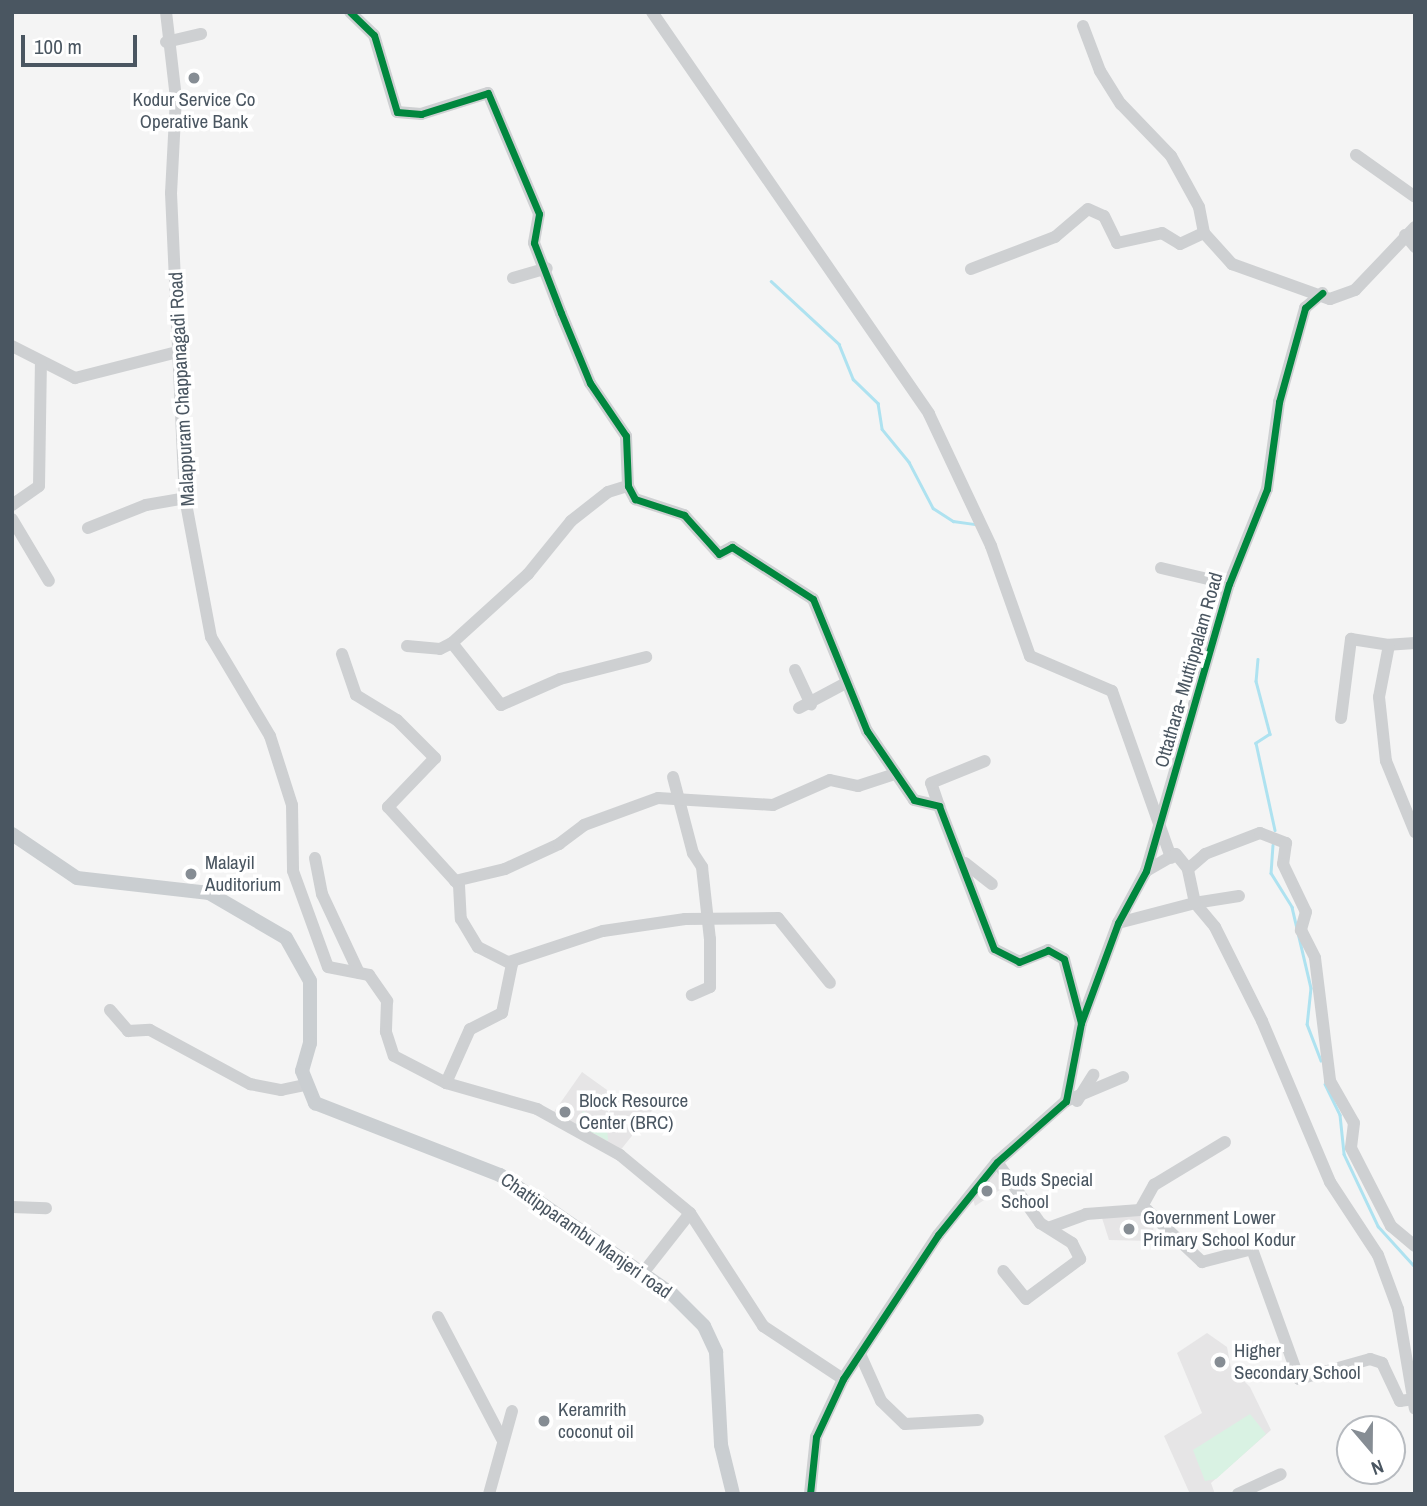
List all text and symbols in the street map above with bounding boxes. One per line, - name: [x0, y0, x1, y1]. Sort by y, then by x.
- scale bar: [24, 21, 140, 65]
- text: 100 m: [34, 32, 82, 61]
- marker: Kodur Service Co Operative Bank: [186, 70, 202, 86]
- place label: Kodur Service Co Operative Bank: [133, 89, 255, 133]
- street label: Malappuram Chappanagadi Road: [164, 271, 200, 507]
- street label: Ottathara- Muttippalam Road: [1150, 570, 1228, 770]
- place label: Malayil Auditorium: [205, 852, 281, 896]
- marker: Malayil Auditorium: [183, 866, 199, 882]
- place label: Block Resource Center (BRC): [579, 1090, 688, 1134]
- marker: Block Resource Center (BRC): [557, 1104, 573, 1120]
- street label: Chattipparambu Manjeri road: [496, 1168, 676, 1304]
- place label: Buds Special School: [1001, 1169, 1093, 1213]
- marker: Buds Special School: [979, 1183, 995, 1199]
- place label: Government Lower Primary School Kodur: [1143, 1207, 1295, 1251]
- marker: Government Lower Primary School Kodur: [1121, 1221, 1137, 1237]
- place label: Higher Secondary School: [1234, 1340, 1360, 1384]
- marker: Higher Secondary School: [1212, 1354, 1228, 1370]
- place label: Keramrith coconut oil: [558, 1399, 633, 1443]
- marker: Keramrith coconut oil: [536, 1413, 552, 1429]
- north arrow: [1336, 1415, 1406, 1485]
- text: N: [1368, 1454, 1387, 1482]

